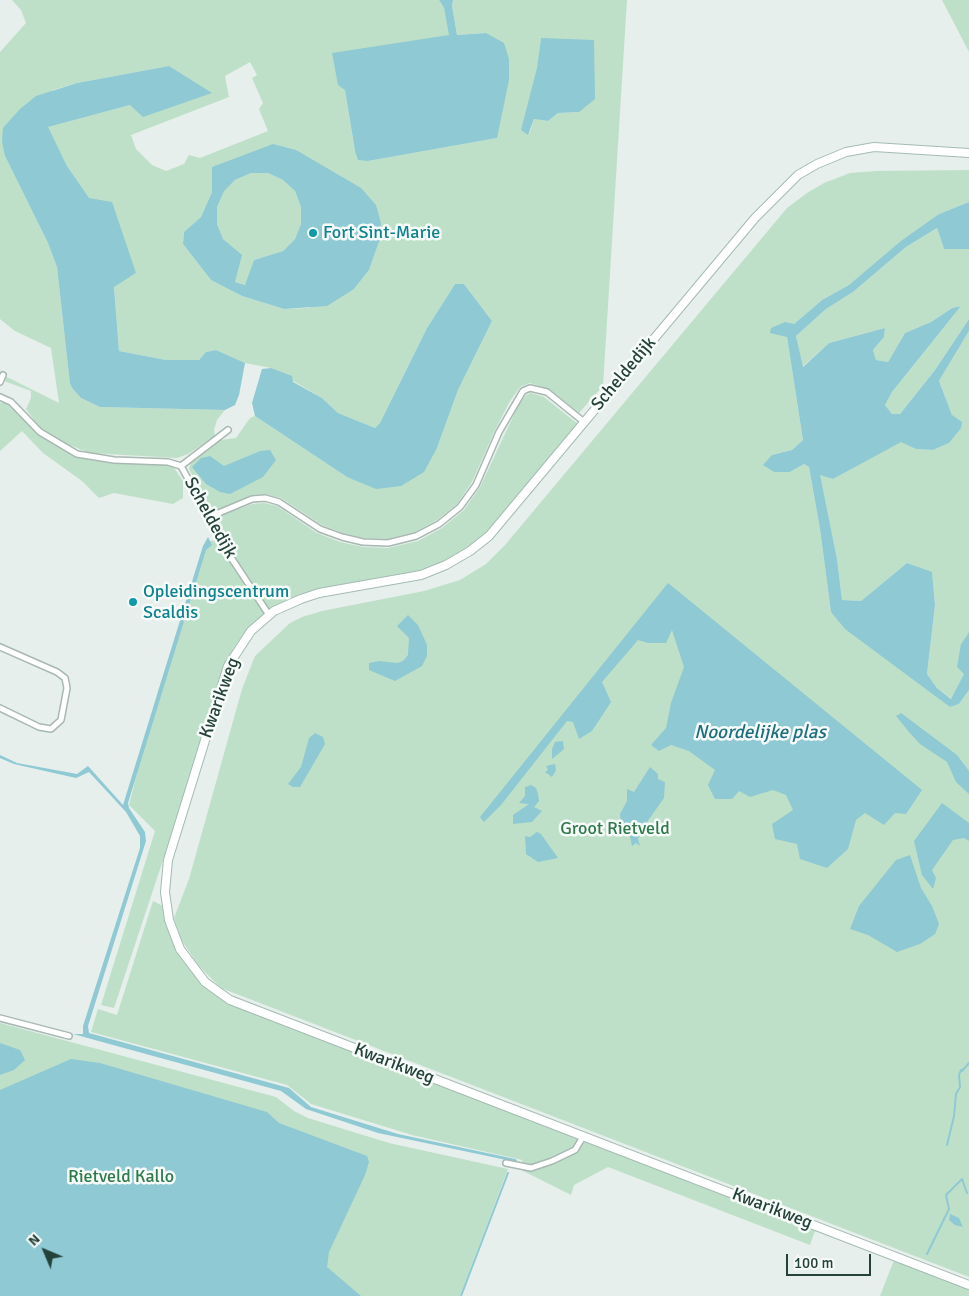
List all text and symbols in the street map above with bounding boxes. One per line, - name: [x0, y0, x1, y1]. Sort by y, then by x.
- place label: Fort Sint-Marie: [323, 222, 440, 244]
- marker: Fort Sint-Marie: [307, 227, 319, 239]
- street label: Scheldedijk: [587, 333, 661, 415]
- street label: Scheldedijk: [179, 474, 241, 562]
- place label: Opleidingscentrum Scaldis: [143, 581, 289, 624]
- marker: Opleidingscentrum Scaldis: [127, 596, 139, 608]
- street label: Kwarikweg: [195, 655, 245, 741]
- water label: Noordelijke plas: [694, 722, 826, 744]
- park label: Groot Rietveld: [560, 818, 670, 840]
- street label: Kwarikweg: [351, 1039, 437, 1089]
- park label: Rietveld Kallo: [68, 1166, 174, 1188]
- street label: Kwarikweg: [729, 1184, 815, 1234]
- north arrow: [20, 1226, 70, 1276]
- text: N: [25, 1231, 43, 1249]
- scale bar: [789, 1244, 874, 1276]
- text: 100 m: [794, 1254, 834, 1272]

